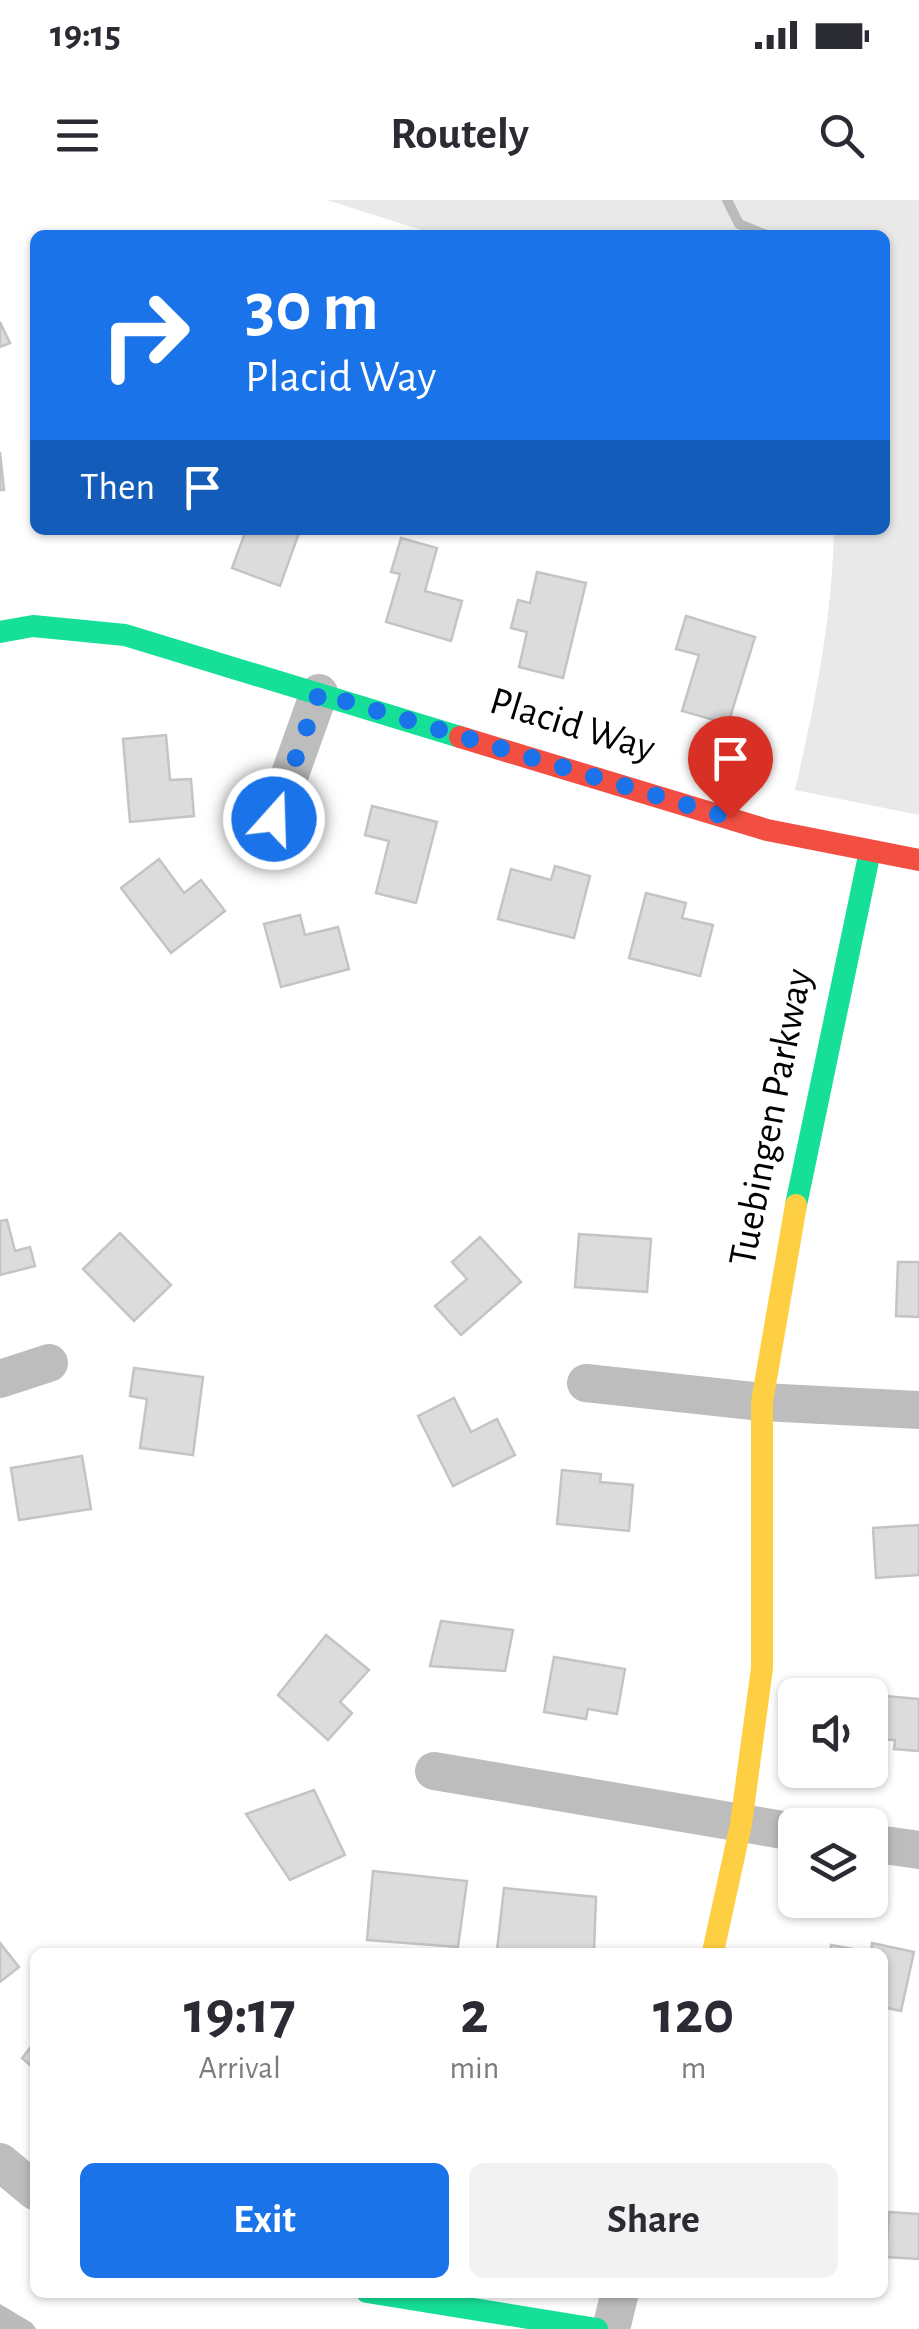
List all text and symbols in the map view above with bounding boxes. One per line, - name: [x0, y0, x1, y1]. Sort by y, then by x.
- text: 19:15: [50, 16, 121, 54]
- icon: menu: [50, 108, 105, 163]
- icon: search: [814, 108, 869, 163]
- text: Routely: [390, 112, 529, 157]
- icon: right: [80, 270, 210, 400]
- text: 30 m: [245, 273, 379, 343]
- text: Placid Way: [245, 355, 436, 400]
- icon: arrive: [175, 460, 230, 515]
- text: Then: [80, 469, 155, 507]
- street label: Placid Way: [485, 681, 660, 769]
- pin: [688, 716, 773, 819]
- icon: arrive: [703, 731, 758, 786]
- position arrow: [222, 767, 326, 871]
- street label: Tuebingen Parkway: [723, 965, 819, 1269]
- map controls: [778, 1678, 888, 1918]
- button: sound: [778, 1678, 888, 1788]
- button: layers: [778, 1808, 888, 1918]
- text: 19:17: [184, 1984, 296, 2044]
- text: 2: [460, 1984, 488, 2044]
- text: 120: [653, 1984, 734, 2044]
- text: Arrival: [199, 2052, 281, 2084]
- text: min: [449, 2052, 499, 2084]
- text: m: [681, 2052, 706, 2084]
- button: Exit: [80, 2163, 449, 2278]
- button: Share: [469, 2163, 838, 2278]

